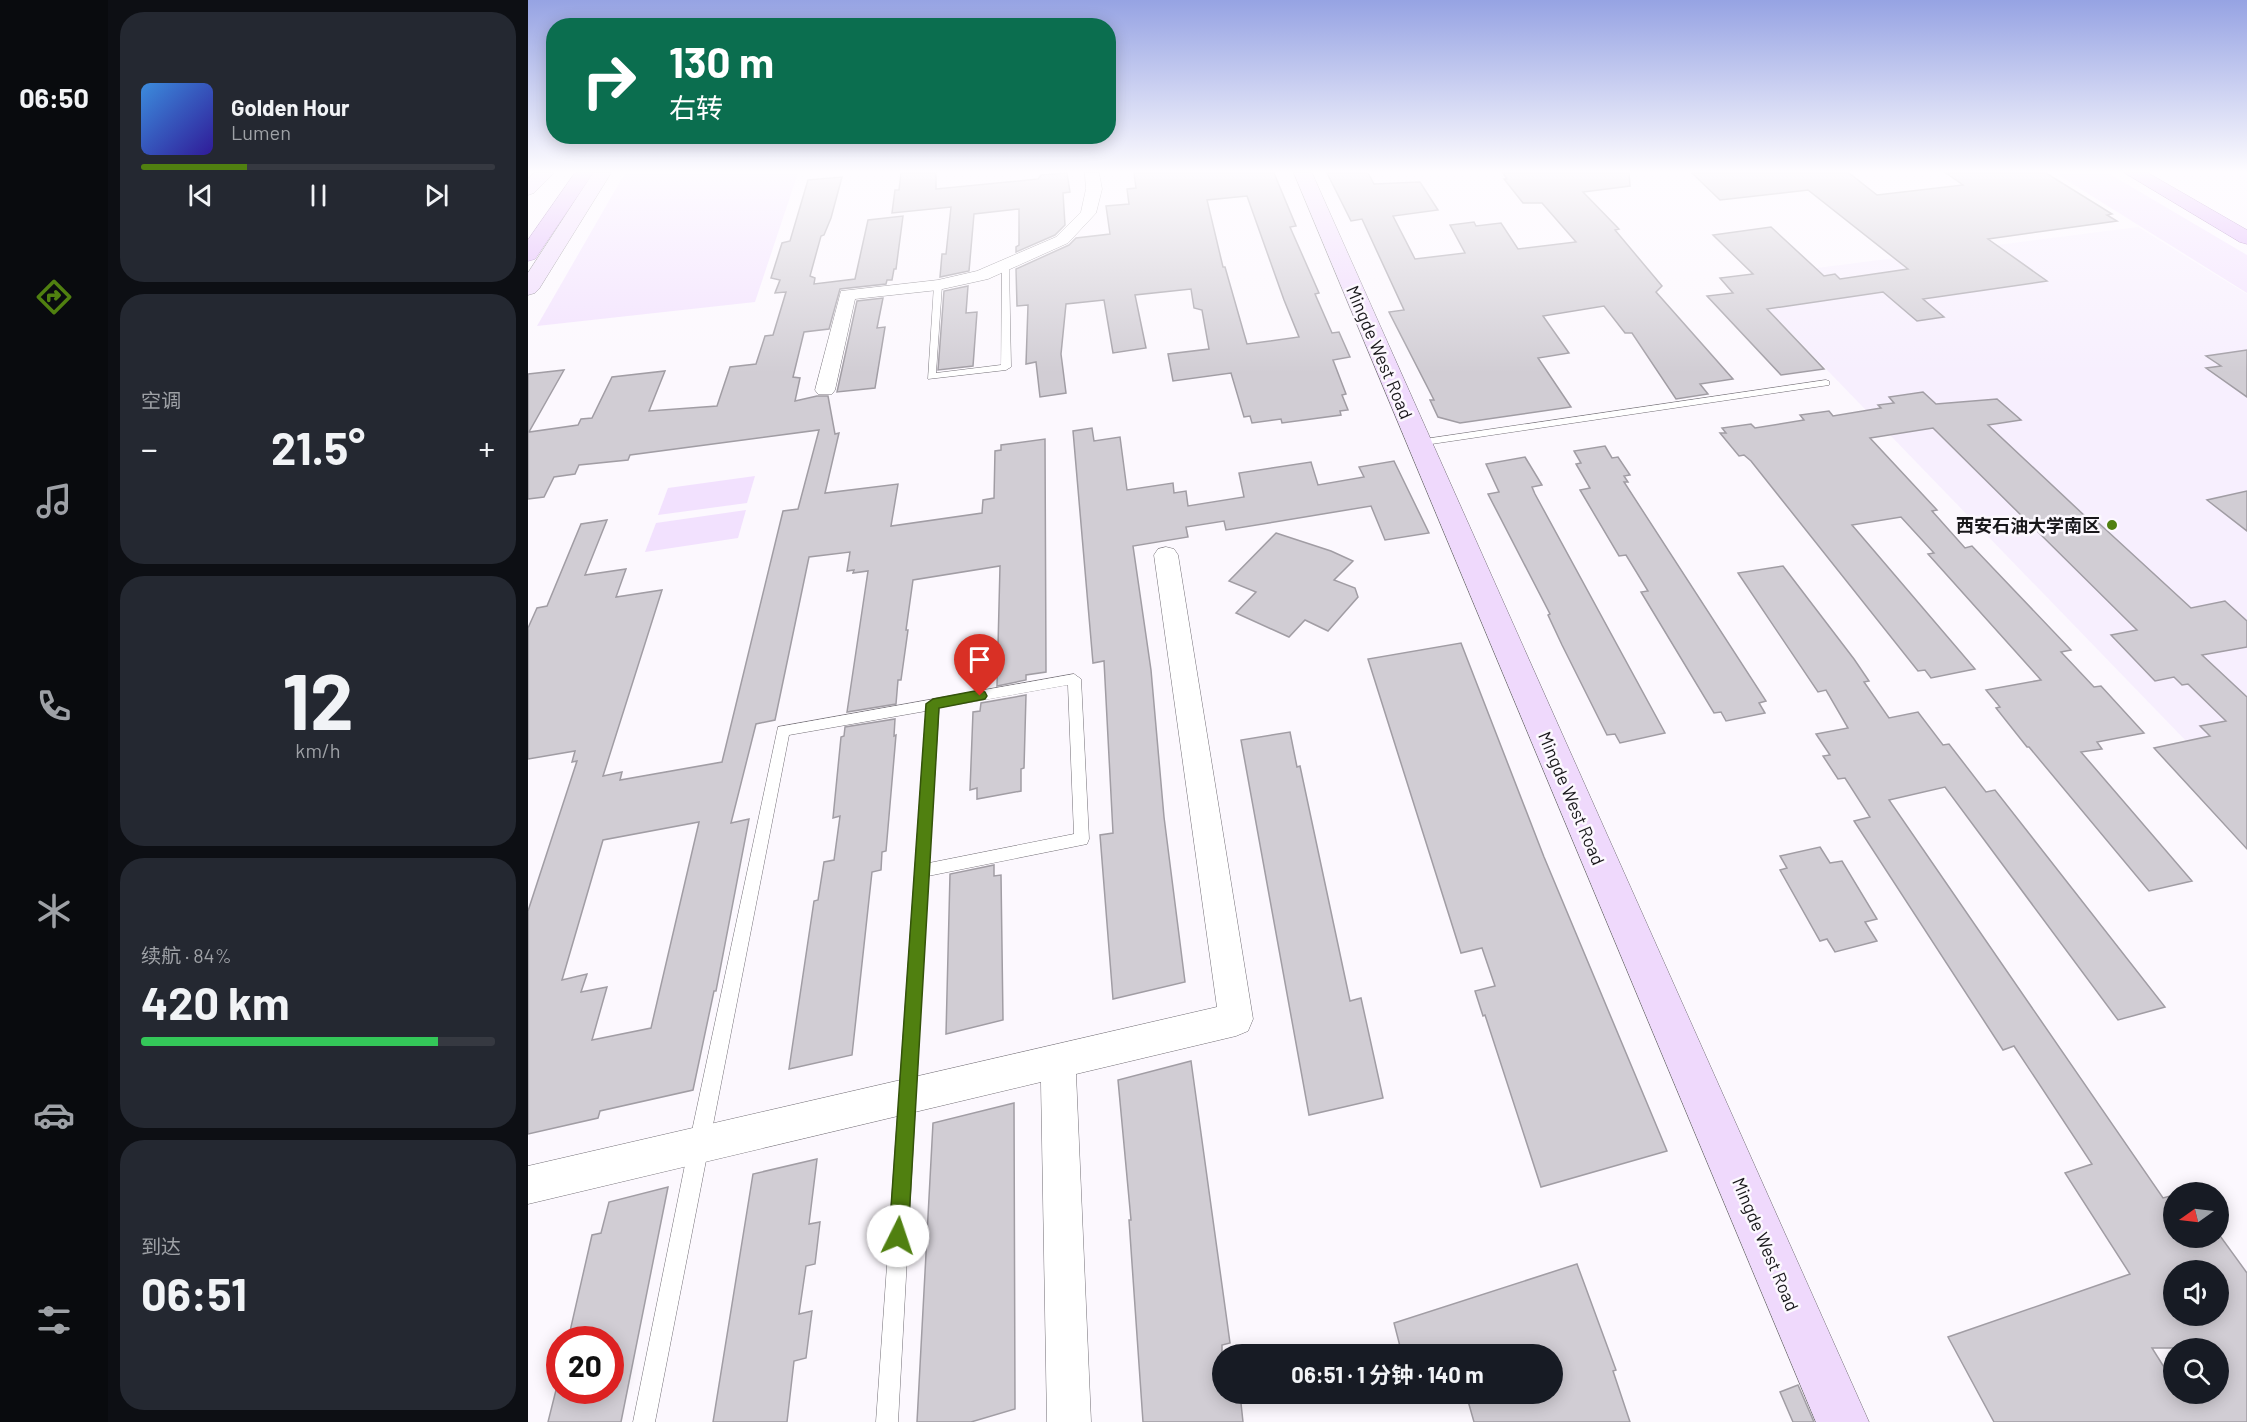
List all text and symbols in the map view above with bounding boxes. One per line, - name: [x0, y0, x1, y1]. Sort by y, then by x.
- text: 130 m: [669, 36, 774, 86]
- icon: right: [570, 42, 648, 120]
- text: 06:50: [19, 81, 89, 113]
- text: 右转: [669, 91, 723, 123]
- text: Golden Hour: [231, 94, 349, 120]
- text: Lumen: [231, 120, 291, 144]
- icon: previous: [184, 179, 217, 212]
- icon: pause: [302, 179, 335, 212]
- icon: next: [420, 179, 453, 212]
- icon: directions: [33, 276, 75, 318]
- street label: Mingde West Road: [1342, 282, 1418, 422]
- text: 空调: [141, 388, 181, 412]
- text: 21.5°: [271, 420, 365, 474]
- text: −: [141, 428, 158, 468]
- text: +: [479, 428, 495, 468]
- icon: music: [33, 480, 75, 522]
- place label: 西安石油大学南区: [1956, 514, 2100, 536]
- marker: 西安石油大学南区: [2105, 518, 2119, 532]
- pin: [954, 634, 1005, 696]
- icon: arrive: [963, 643, 996, 676]
- text: 12: [282, 652, 354, 746]
- icon: phone: [33, 685, 75, 727]
- street label: Mingde West Road: [1534, 728, 1610, 868]
- text: km/h: [295, 738, 341, 762]
- icon: climate: [33, 890, 75, 932]
- text: 续航 · 84%: [141, 943, 232, 967]
- text: 420 km: [141, 975, 290, 1029]
- icon: car: [33, 1094, 75, 1136]
- street label: Mingde West Road: [1728, 1174, 1804, 1314]
- north arrow: [2163, 1182, 2229, 1248]
- map controls: [2163, 1182, 2229, 1404]
- position arrow: [866, 1204, 930, 1268]
- text: 到达: [141, 1234, 181, 1258]
- button: sound: [2163, 1260, 2229, 1326]
- text: 06:51: [141, 1266, 247, 1320]
- icon: filters: [33, 1299, 75, 1341]
- speed limit sign: 20: [546, 1326, 624, 1404]
- button: search: [2163, 1338, 2229, 1404]
- text: 06:51 · 1 分钟 · 140 m: [1291, 1361, 1484, 1387]

